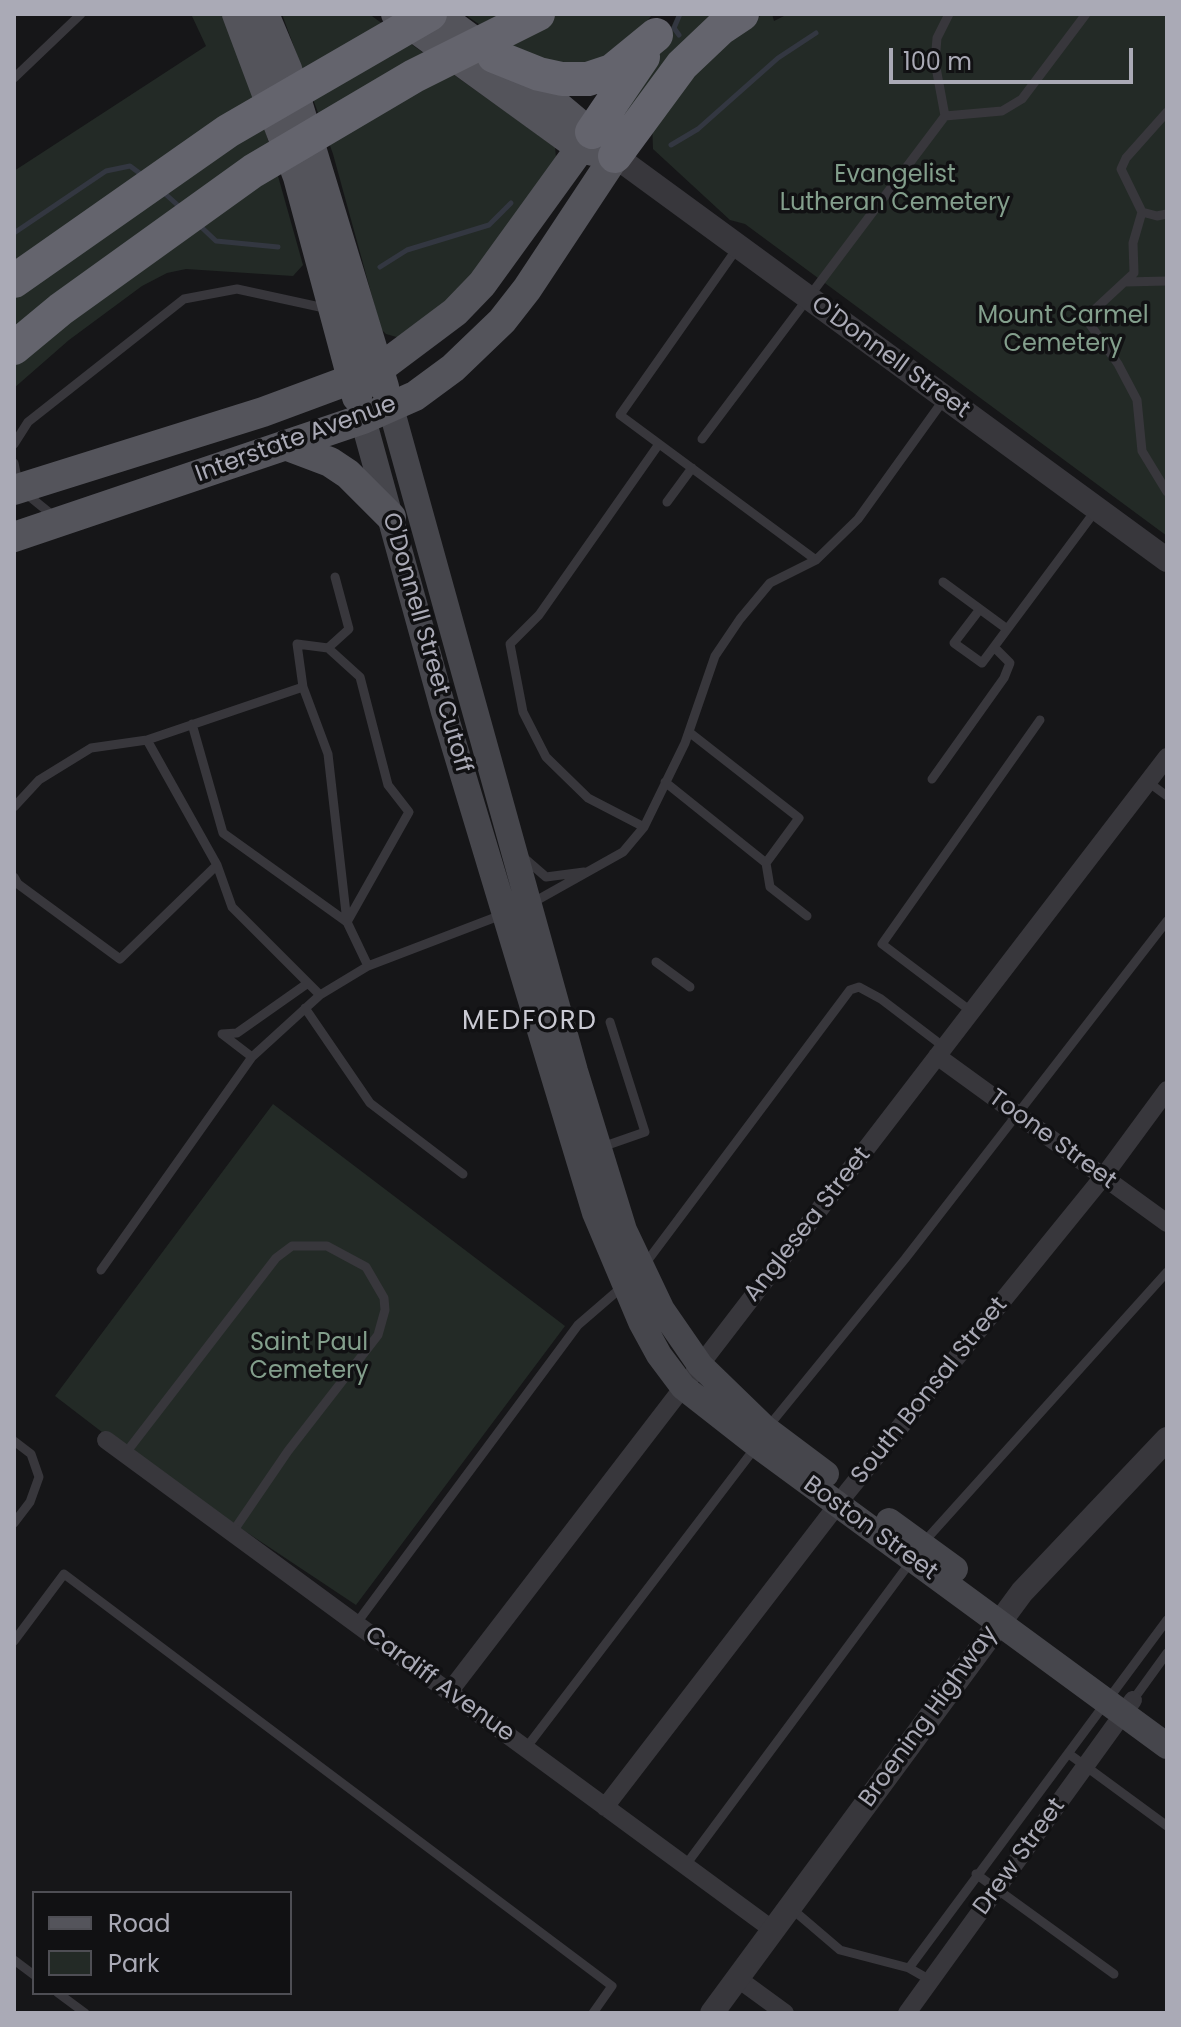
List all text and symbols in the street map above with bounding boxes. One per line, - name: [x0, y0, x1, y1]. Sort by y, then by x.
- scale bar: [893, 32, 1137, 82]
- text: 100 m: [903, 45, 972, 78]
- park label: Evangelist Lutheran Cemetery: [780, 162, 1010, 218]
- street label: O'Donnell Street: [805, 291, 975, 425]
- park label: Mount Carmel Cemetery: [977, 303, 1149, 359]
- street label: Interstate Avenue: [192, 390, 400, 490]
- street label: O'Donnell Street Cutoff: [375, 510, 477, 776]
- district label: MEDFORD: [462, 1006, 598, 1038]
- street label: Toone Street: [983, 1084, 1121, 1196]
- street label: Anglesea Street: [739, 1142, 877, 1308]
- street label: South Bonsal Street: [846, 1292, 1014, 1490]
- park label: Saint Paul Cemetery: [249, 1330, 369, 1386]
- street label: Boston Street: [797, 1471, 943, 1587]
- street label: Cardiff Avenue: [358, 1621, 520, 1749]
- street label: Broening Highway: [854, 1621, 1004, 1813]
- street label: Drew Street: [968, 1793, 1072, 1921]
- legend: [32, 1891, 292, 1995]
- text: Road: [108, 1907, 170, 1940]
- text: Park: [108, 1947, 159, 1980]

